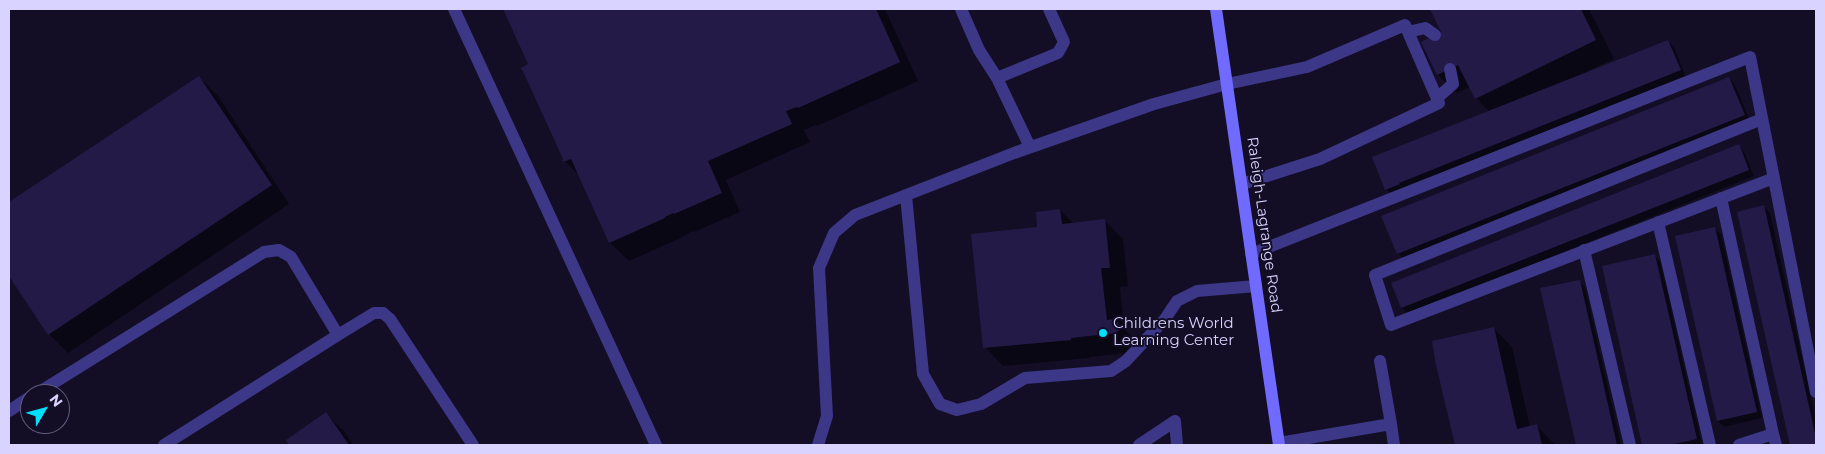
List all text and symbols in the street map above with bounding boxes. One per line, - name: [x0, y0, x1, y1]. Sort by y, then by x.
- street label: Raleigh-Lagrange Road: [1243, 136, 1285, 314]
- place label: Childrens World Learning Center: [1113, 315, 1234, 350]
- marker: Childrens World Learning Center: [1097, 327, 1109, 339]
- north arrow: [20, 384, 70, 434]
- text: N: [46, 391, 67, 411]

